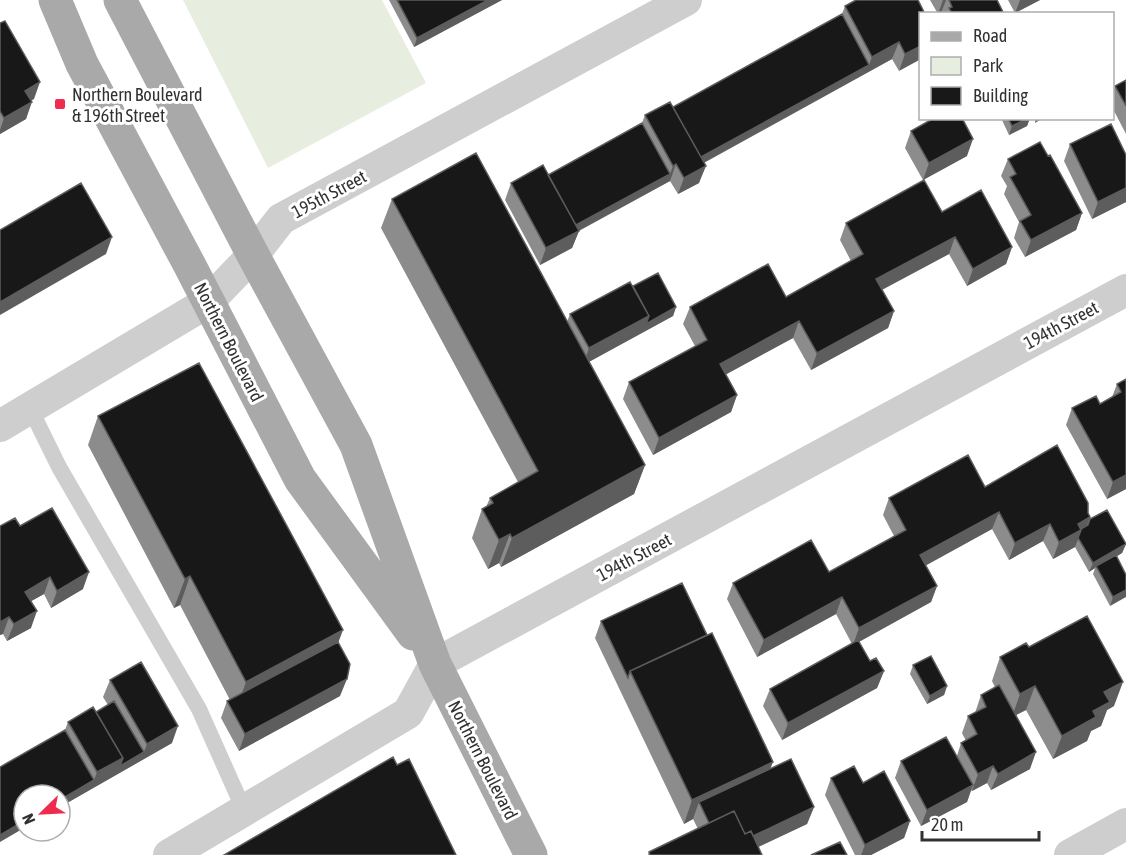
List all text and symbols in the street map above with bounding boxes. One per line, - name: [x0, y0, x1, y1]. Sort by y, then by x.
- legend: [919, 12, 1114, 120]
- text: Road: [973, 25, 1007, 46]
- text: Park: [973, 55, 1003, 76]
- place label: Northern Boulevard & 196th Street: [72, 84, 203, 126]
- text: Building: [973, 85, 1028, 106]
- marker: Northern Boulevard & 196th Street: [53, 97, 67, 111]
- street label: 195th Street: [288, 166, 370, 222]
- street label: Northern Boulevard: [190, 279, 268, 405]
- street label: 194th Street: [1020, 297, 1102, 353]
- street label: 194th Street: [593, 529, 675, 585]
- street label: Northern Boulevard: [444, 697, 522, 823]
- north arrow: [12, 783, 72, 843]
- scale bar: [922, 804, 1039, 842]
- text: N: [18, 811, 38, 827]
- text: 20 m: [931, 814, 963, 835]

